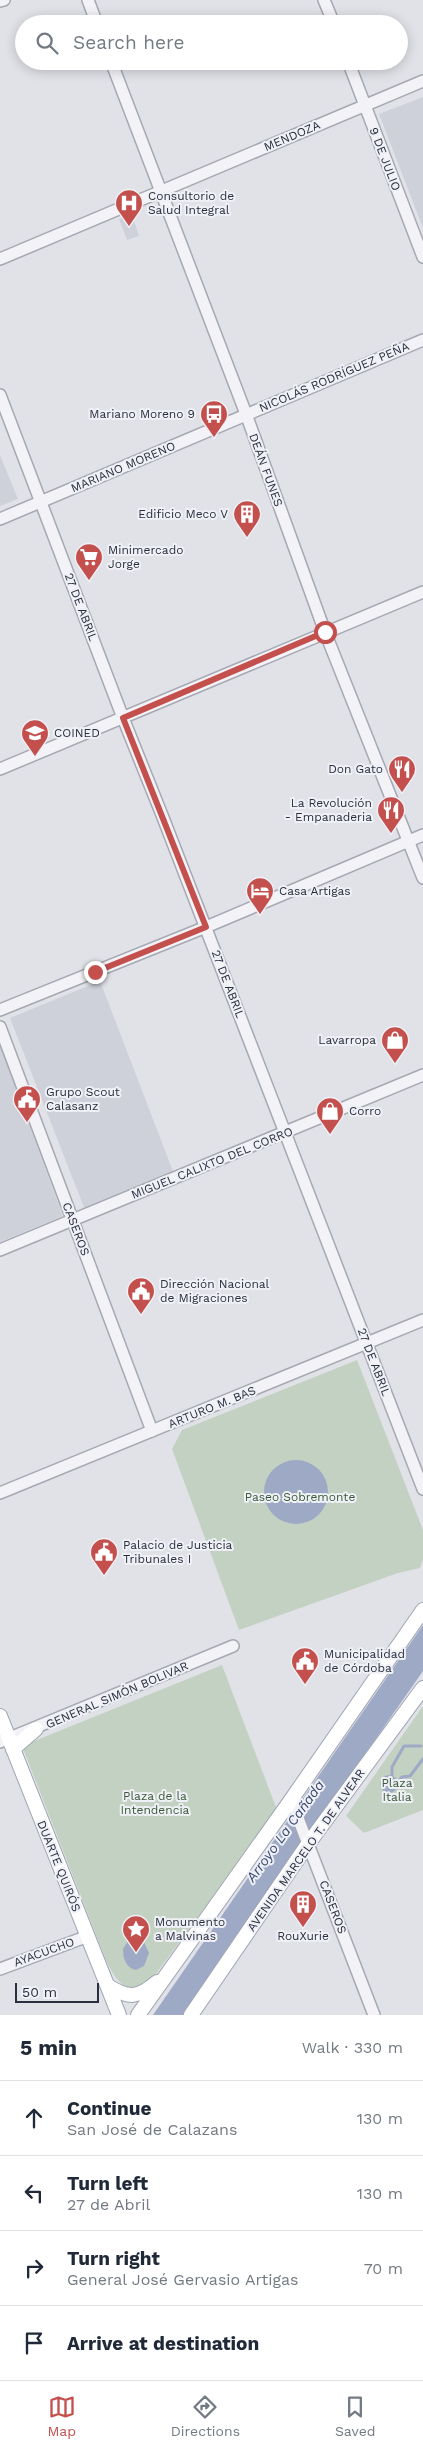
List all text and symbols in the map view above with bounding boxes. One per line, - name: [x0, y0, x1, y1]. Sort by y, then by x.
- search box: [15, 15, 408, 70]
- icon: search: [33, 29, 61, 57]
- text: Search here: [73, 31, 184, 54]
- street label: MENDOZA: [262, 118, 322, 154]
- street label: 9 DE JULIO: [367, 125, 403, 193]
- hospital icon: Consultorio de Salud Integral: [114, 188, 144, 227]
- place label: Consultorio de Salud Integral: [148, 189, 234, 217]
- street label: NICOLÁS RODRÍGUEZ PEÑA: [257, 339, 411, 415]
- bus stop icon: Mariano Moreno 9: [199, 399, 229, 438]
- place label: Mariano Moreno 9: [89, 407, 195, 421]
- street label: DEÁN FUNES: [246, 431, 286, 509]
- street label: MARIANO MORENO: [69, 439, 177, 495]
- building icon: Edificio Meco V: [232, 499, 262, 538]
- place label: Edificio Meco V: [138, 507, 228, 521]
- supermarket icon: Minimercado Jorge: [74, 542, 104, 581]
- place label: Minimercado Jorge: [108, 543, 183, 571]
- street label: 27 DE ABRIL: [62, 571, 100, 643]
- route start: [314, 621, 337, 644]
- school or university icon: COINED: [20, 718, 50, 757]
- place label: COINED: [54, 726, 100, 740]
- restaurant icon: Don Gato: [387, 754, 417, 793]
- place label: Don Gato: [328, 762, 383, 776]
- restaurant icon: La Revolución - Empanaderia: [376, 795, 406, 834]
- place label: La Revolución - Empanaderia: [285, 796, 372, 824]
- hotel icon: Casa Artigas: [245, 876, 275, 915]
- place label: Casa Artigas: [279, 884, 351, 898]
- street label: 27 DE ABRIL: [209, 948, 247, 1020]
- route end: [84, 961, 107, 984]
- shop icon: Lavarropa: [380, 1025, 410, 1064]
- place label: Lavarropa: [318, 1033, 376, 1047]
- public building icon: Grupo Scout Calasanz: [12, 1084, 42, 1123]
- place label: Grupo Scout Calasanz: [46, 1085, 120, 1113]
- shop icon: Corro: [315, 1096, 345, 1135]
- place label: Corro: [349, 1104, 381, 1118]
- street label: MIGUEL CALIXTO DEL CORRO: [129, 1124, 295, 1202]
- street label: CASEROS: [59, 1200, 93, 1258]
- public building icon: Dirección Nacional de Migraciones: [126, 1276, 156, 1315]
- place label: Dirección Nacional de Migraciones: [160, 1277, 270, 1305]
- street label: 27 DE ABRIL: [355, 1326, 393, 1398]
- street label: ARTURO M. BAS: [166, 1383, 258, 1431]
- park label: Paseo Sobremonte: [245, 1490, 355, 1504]
- public building icon: Palacio de Justicia Tribunales I: [89, 1537, 119, 1576]
- place label: Palacio de Justicia Tribunales I: [123, 1538, 233, 1566]
- public building icon: Municipalidad de Córdoba: [290, 1646, 320, 1685]
- place label: Municipalidad de Córdoba: [324, 1647, 405, 1675]
- street label: GENERAL SIMÓN BOLIVAR: [44, 1659, 190, 1731]
- street label: AVENIDA MARCELO T. DE ALVEAR: [244, 1766, 368, 1934]
- park label: Plaza Italia: [382, 1776, 413, 1804]
- water label: Arroyo La Cañada: [242, 1777, 327, 1886]
- park label: Plaza de la Intendencia: [121, 1789, 190, 1817]
- street label: DUARTE QUIRÓS: [34, 1818, 84, 1914]
- street label: CASEROS: [316, 1878, 350, 1936]
- building icon: RouXurie: [288, 1889, 318, 1928]
- place icon: Monumento a Malvinas: [121, 1914, 151, 1953]
- place label: Monumento a Malvinas: [155, 1915, 225, 1943]
- place label: RouXurie: [277, 1929, 329, 1943]
- street label: AYACUCHO: [12, 1935, 76, 1969]
- scale bar: [15, 1980, 99, 2003]
- text: 50 m: [22, 1984, 57, 2000]
- text: 5 min: [20, 2035, 77, 2060]
- text: Walk · 330 m: [302, 2038, 403, 2057]
- text: Continue: [67, 2097, 151, 2120]
- icon: ahead: [20, 2104, 48, 2132]
- text: 130 m: [357, 2109, 403, 2128]
- text: San José de Calazans: [67, 2120, 237, 2139]
- text: Turn left: [67, 2172, 148, 2195]
- icon: left: [20, 2179, 48, 2207]
- text: 130 m: [357, 2184, 403, 2203]
- text: 27 de Abril: [67, 2195, 150, 2214]
- text: Turn right: [67, 2247, 160, 2270]
- icon: right: [20, 2254, 48, 2282]
- text: 70 m: [364, 2259, 403, 2278]
- text: General José Gervasio Artigas: [67, 2270, 299, 2289]
- icon: arrive: [20, 2329, 48, 2357]
- text: Arrive at destination: [67, 2332, 259, 2355]
- tab: Map: [47, 2393, 76, 2439]
- tab: Directions: [171, 2393, 240, 2439]
- tab: Saved: [335, 2393, 376, 2439]

